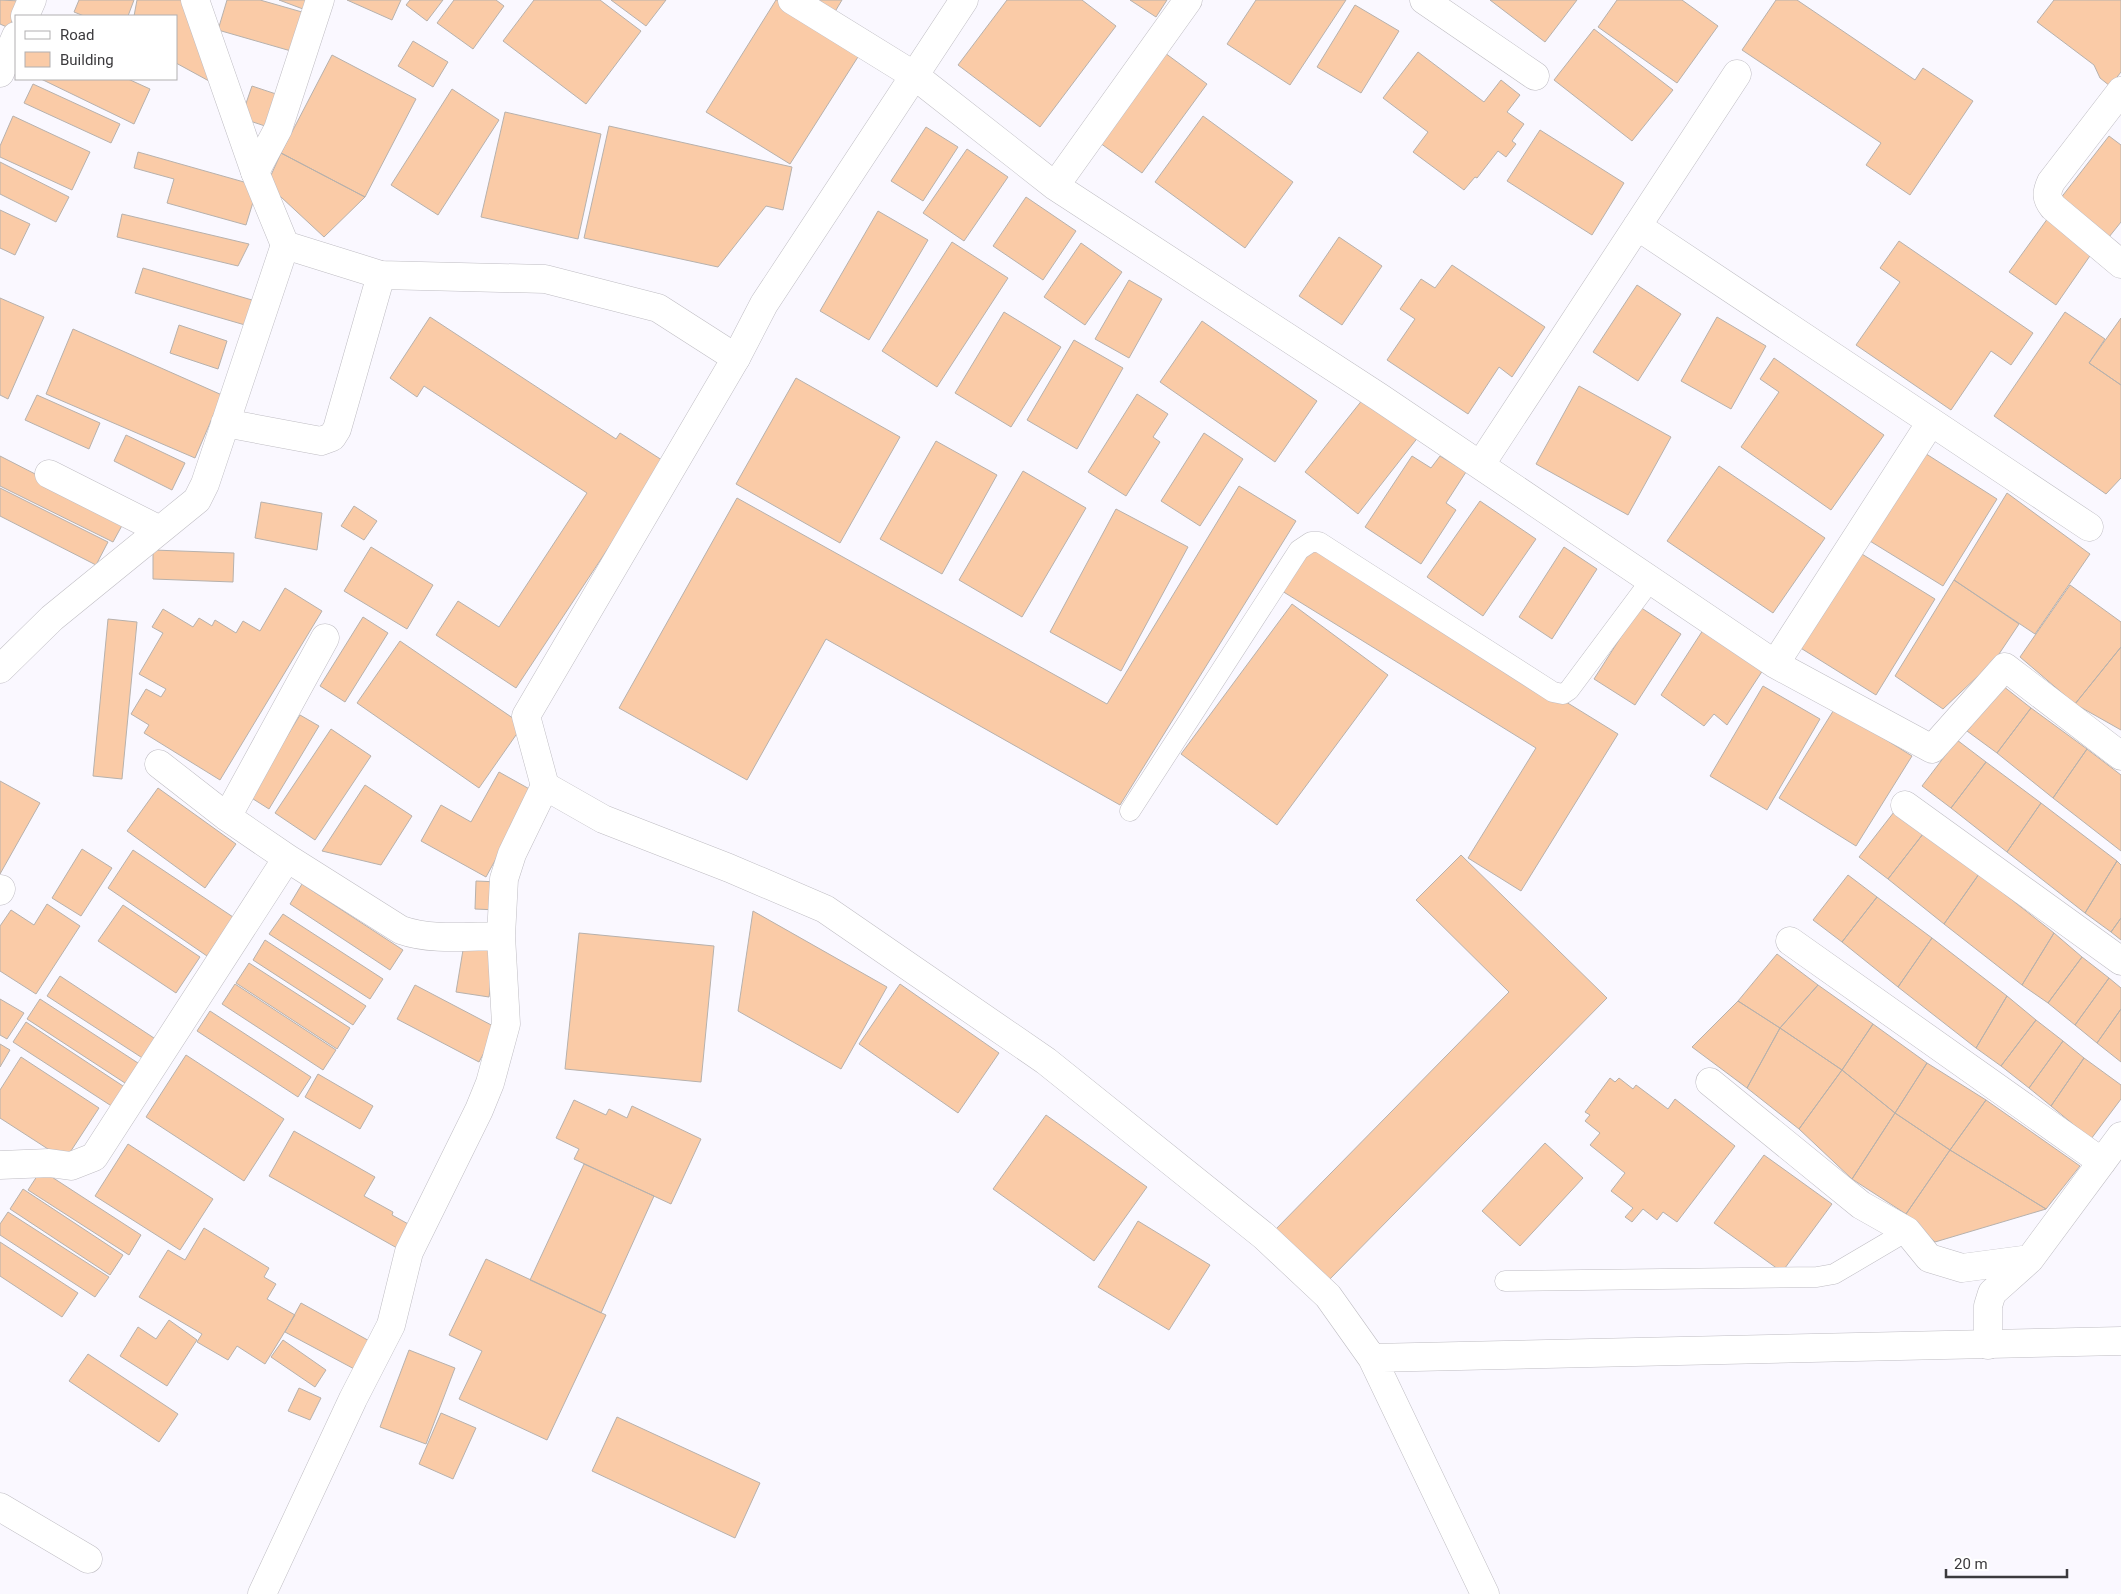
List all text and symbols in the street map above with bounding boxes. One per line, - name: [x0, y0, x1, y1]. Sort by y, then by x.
- legend: [15, 15, 178, 80]
- text: Road: [60, 26, 94, 44]
- text: Building: [60, 51, 114, 69]
- scale bar: [1946, 1546, 2067, 1578]
- text: 20 m: [1954, 1555, 1988, 1573]

